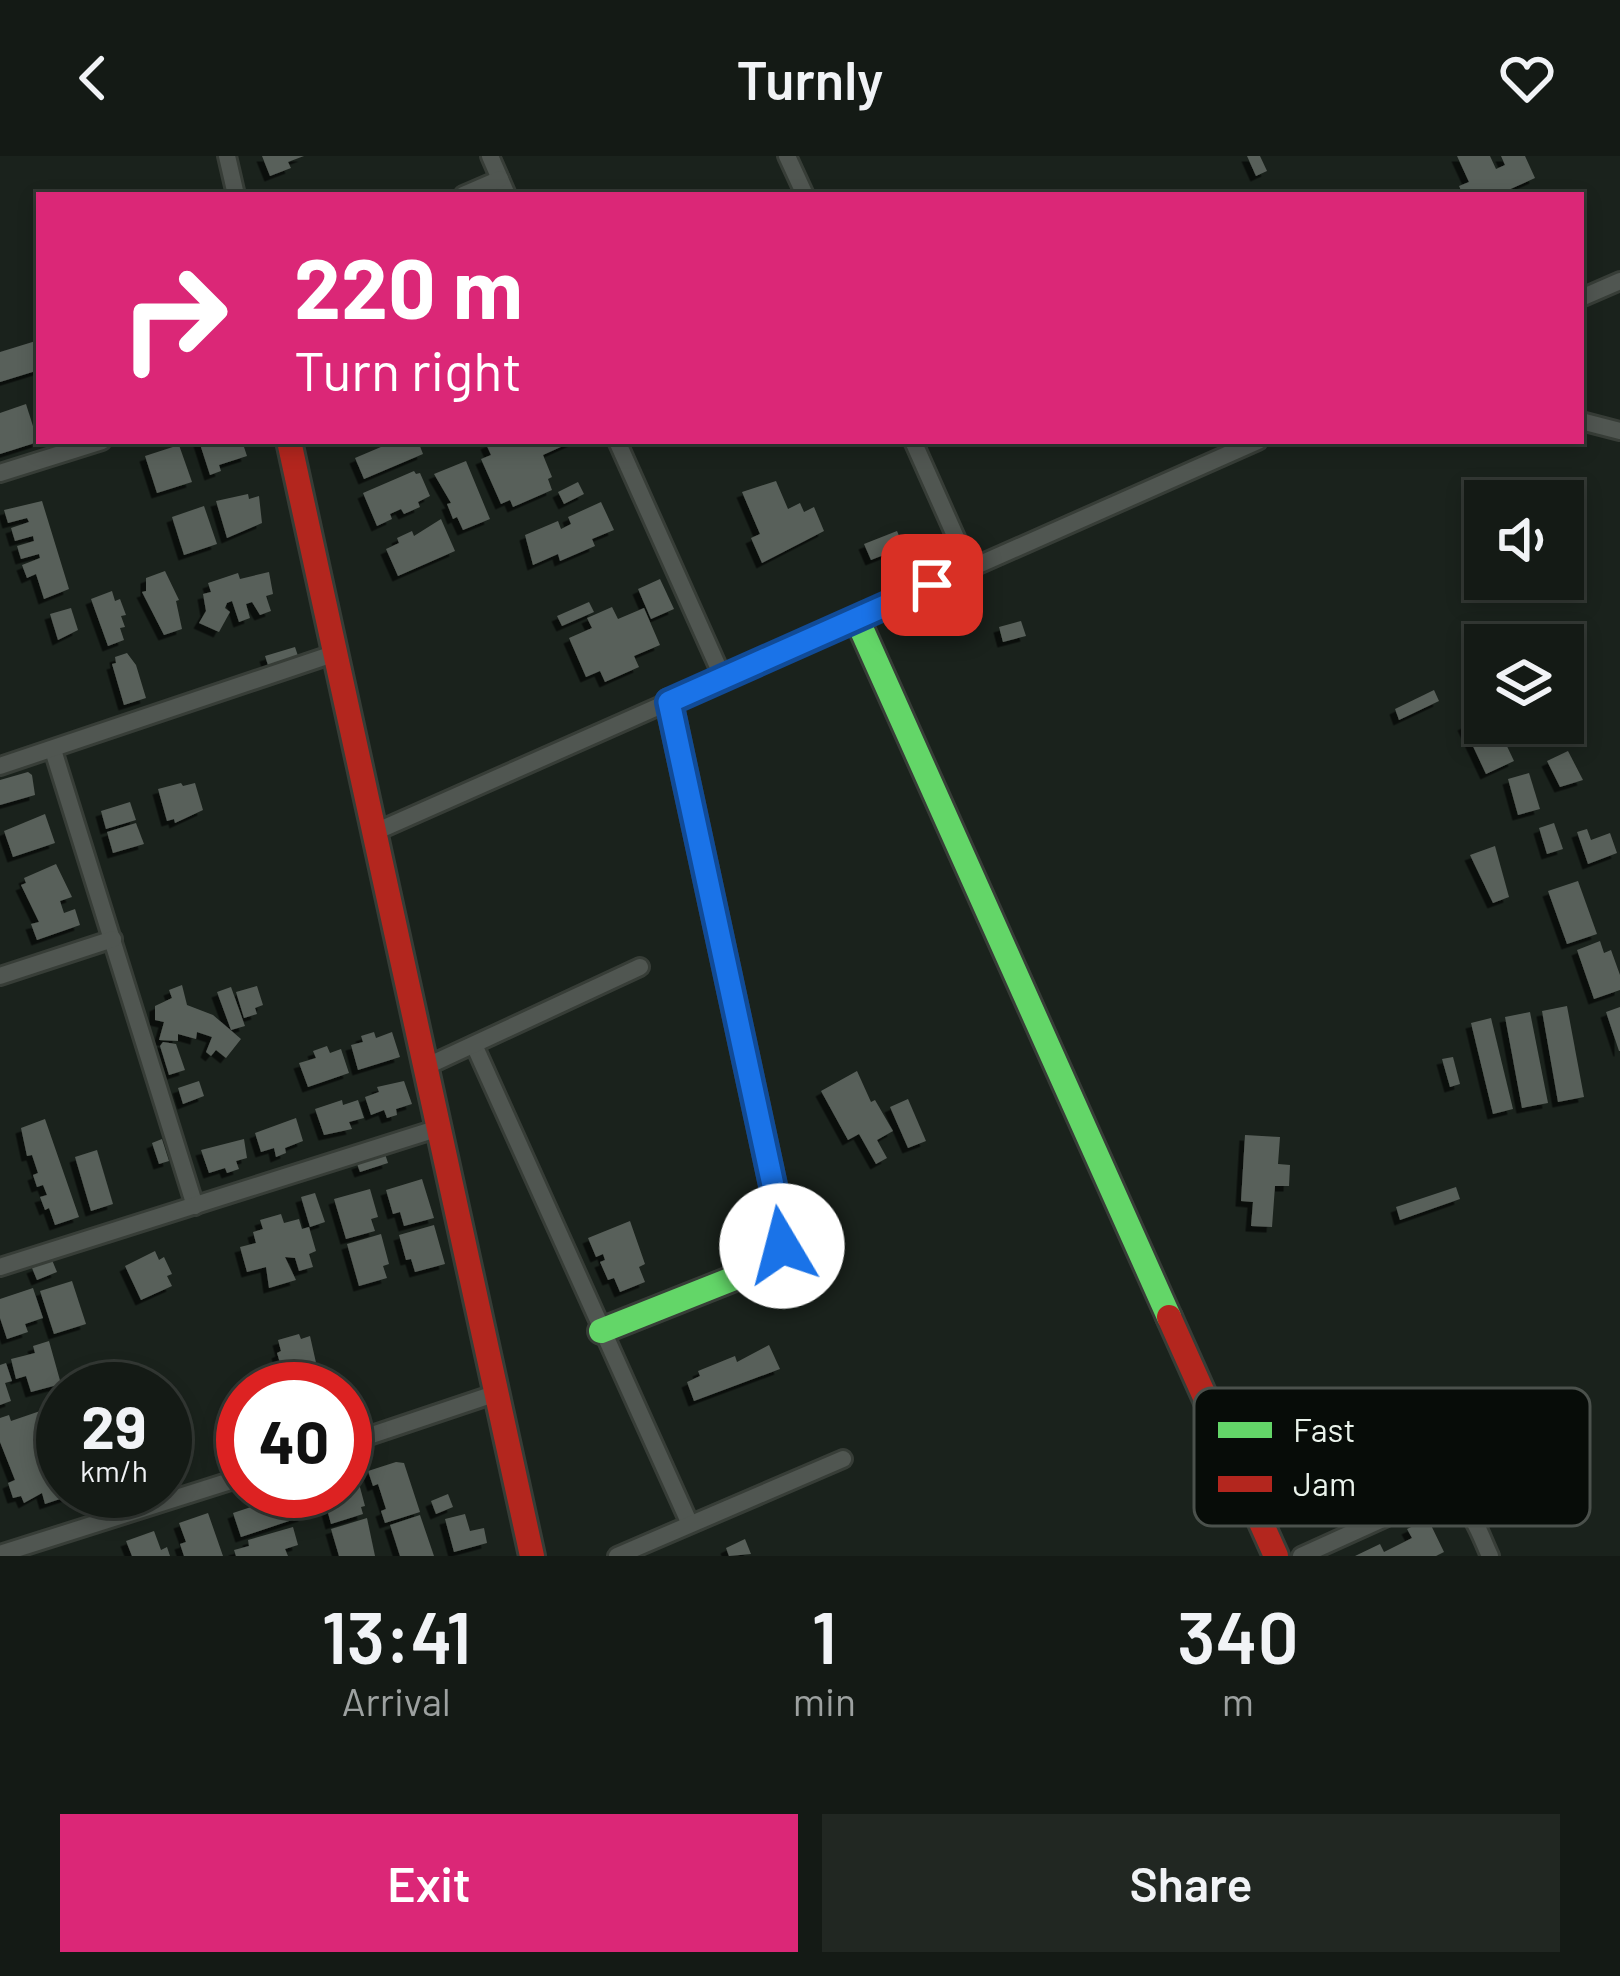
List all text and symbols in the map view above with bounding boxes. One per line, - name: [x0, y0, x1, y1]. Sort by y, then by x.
- icon: back: [60, 45, 126, 111]
- icon: heart: [1494, 45, 1560, 111]
- text: Turnly: [737, 46, 884, 111]
- text: 220 m: [294, 235, 523, 336]
- icon: right: [96, 240, 252, 396]
- text: Turn right: [294, 337, 522, 402]
- map controls: [1464, 480, 1584, 744]
- button: sound: [1464, 480, 1584, 600]
- pin: [881, 534, 983, 636]
- icon: arrive: [899, 552, 965, 618]
- button: layers: [1464, 624, 1584, 744]
- position arrow: [719, 1183, 845, 1309]
- speed limit sign: 40: [216, 1362, 372, 1518]
- legend: [1194, 1388, 1590, 1526]
- text: 29: [81, 1389, 147, 1461]
- text: Fast: [1293, 1409, 1355, 1449]
- text: km/h: [80, 1452, 148, 1488]
- text: Jam: [1293, 1463, 1356, 1503]
- text: 13:41: [321, 1592, 471, 1678]
- text: 1: [812, 1592, 837, 1678]
- text: 340: [1177, 1592, 1299, 1678]
- text: Arrival: [342, 1677, 451, 1724]
- text: min: [793, 1677, 856, 1724]
- text: m: [1222, 1677, 1254, 1724]
- button: Exit: [60, 1814, 798, 1952]
- button: Share: [822, 1814, 1560, 1952]

